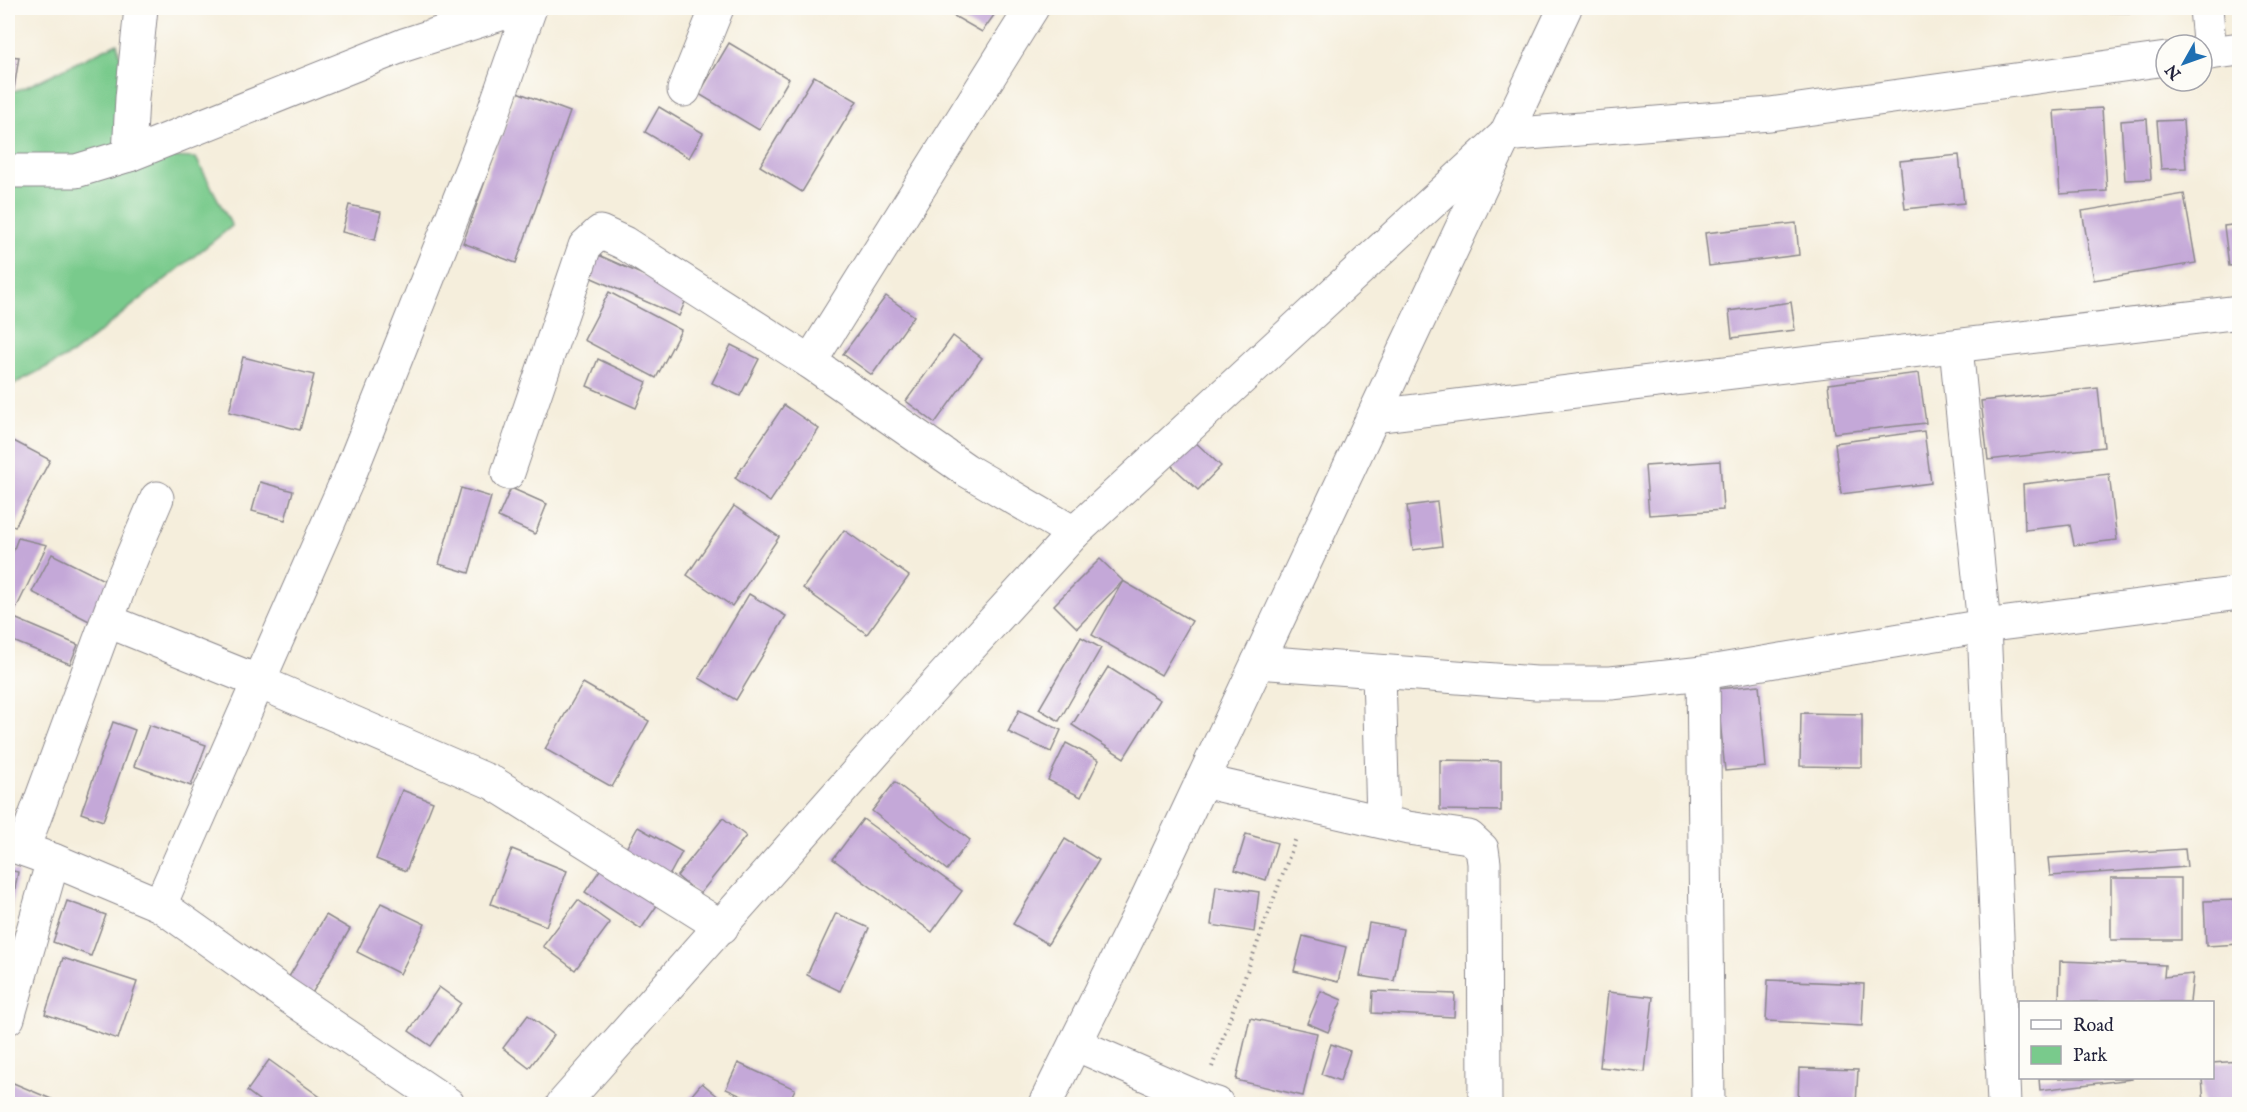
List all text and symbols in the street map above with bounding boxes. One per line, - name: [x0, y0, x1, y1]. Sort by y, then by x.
- north arrow: [2154, 33, 2214, 93]
- text: N: [2162, 60, 2187, 84]
- legend: [2019, 1001, 2214, 1079]
- text: Road: [2073, 1015, 2114, 1038]
- text: Park: [2073, 1045, 2108, 1068]

